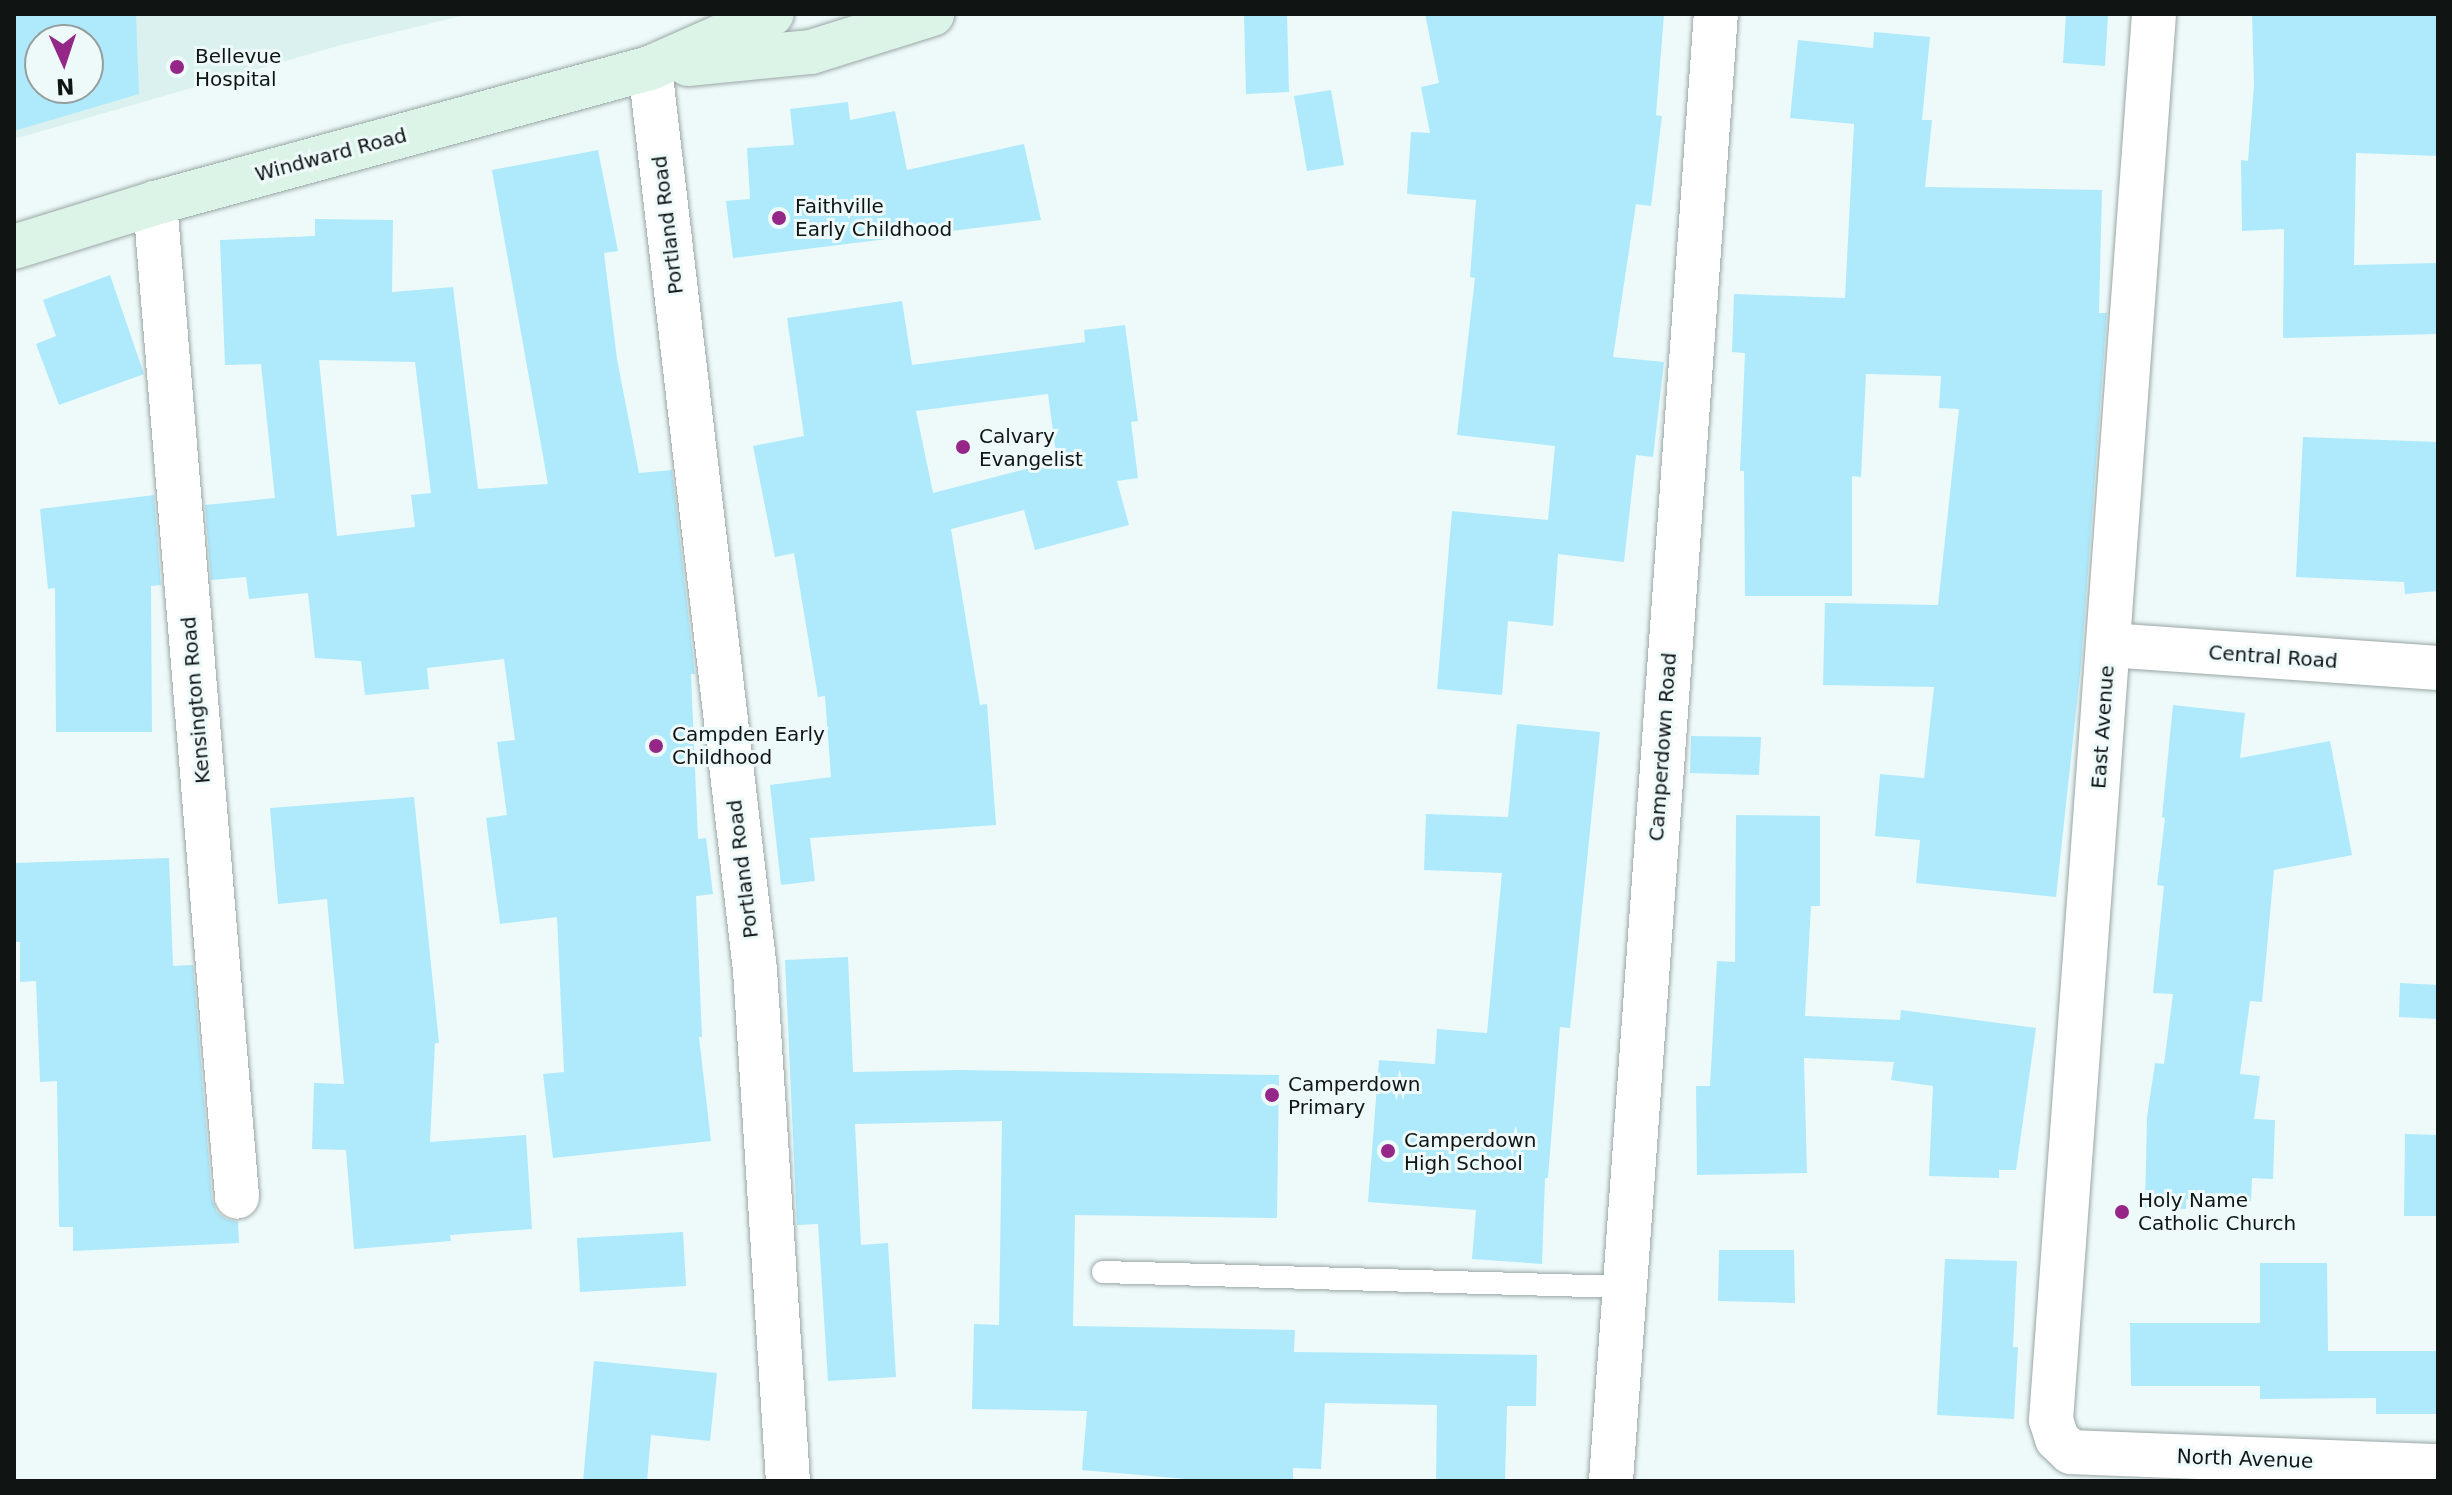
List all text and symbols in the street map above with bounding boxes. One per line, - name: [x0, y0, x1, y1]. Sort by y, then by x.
- north arrow: [24, 24, 104, 104]
- place label: Bellevue Hospital: [195, 44, 281, 91]
- marker: Bellevue Hospital: [166, 56, 188, 78]
- text: N: [55, 74, 75, 99]
- street label: Windward Road: [253, 123, 409, 187]
- street label: Portland Road: [648, 154, 688, 296]
- place label: Faithville Early Childhood: [795, 194, 952, 241]
- marker: Faithville Early Childhood: [770, 209, 788, 227]
- place label: Calvary Evangelist: [979, 424, 1083, 471]
- marker: Calvary Evangelist: [954, 438, 972, 456]
- street label: Kensington Road: [177, 615, 215, 785]
- street label: Central Road: [2208, 641, 2338, 673]
- street label: Camperdown Road: [1644, 652, 1682, 842]
- street label: East Avenue: [2087, 664, 2119, 790]
- place label: Campden Early Childhood: [672, 722, 825, 769]
- marker: Campden Early Childhood: [647, 737, 665, 755]
- street label: Portland Road: [723, 798, 763, 940]
- place label: Camperdown Primary: [1288, 1072, 1421, 1119]
- marker: Camperdown Primary: [1263, 1086, 1281, 1104]
- place label: Camperdown High School: [1404, 1128, 1537, 1175]
- marker: Camperdown High School: [1379, 1142, 1397, 1160]
- place label: Holy Name Catholic Church: [2138, 1188, 2296, 1235]
- marker: Holy Name Catholic Church: [2113, 1203, 2131, 1221]
- street label: North Avenue: [2176, 1445, 2314, 1473]

